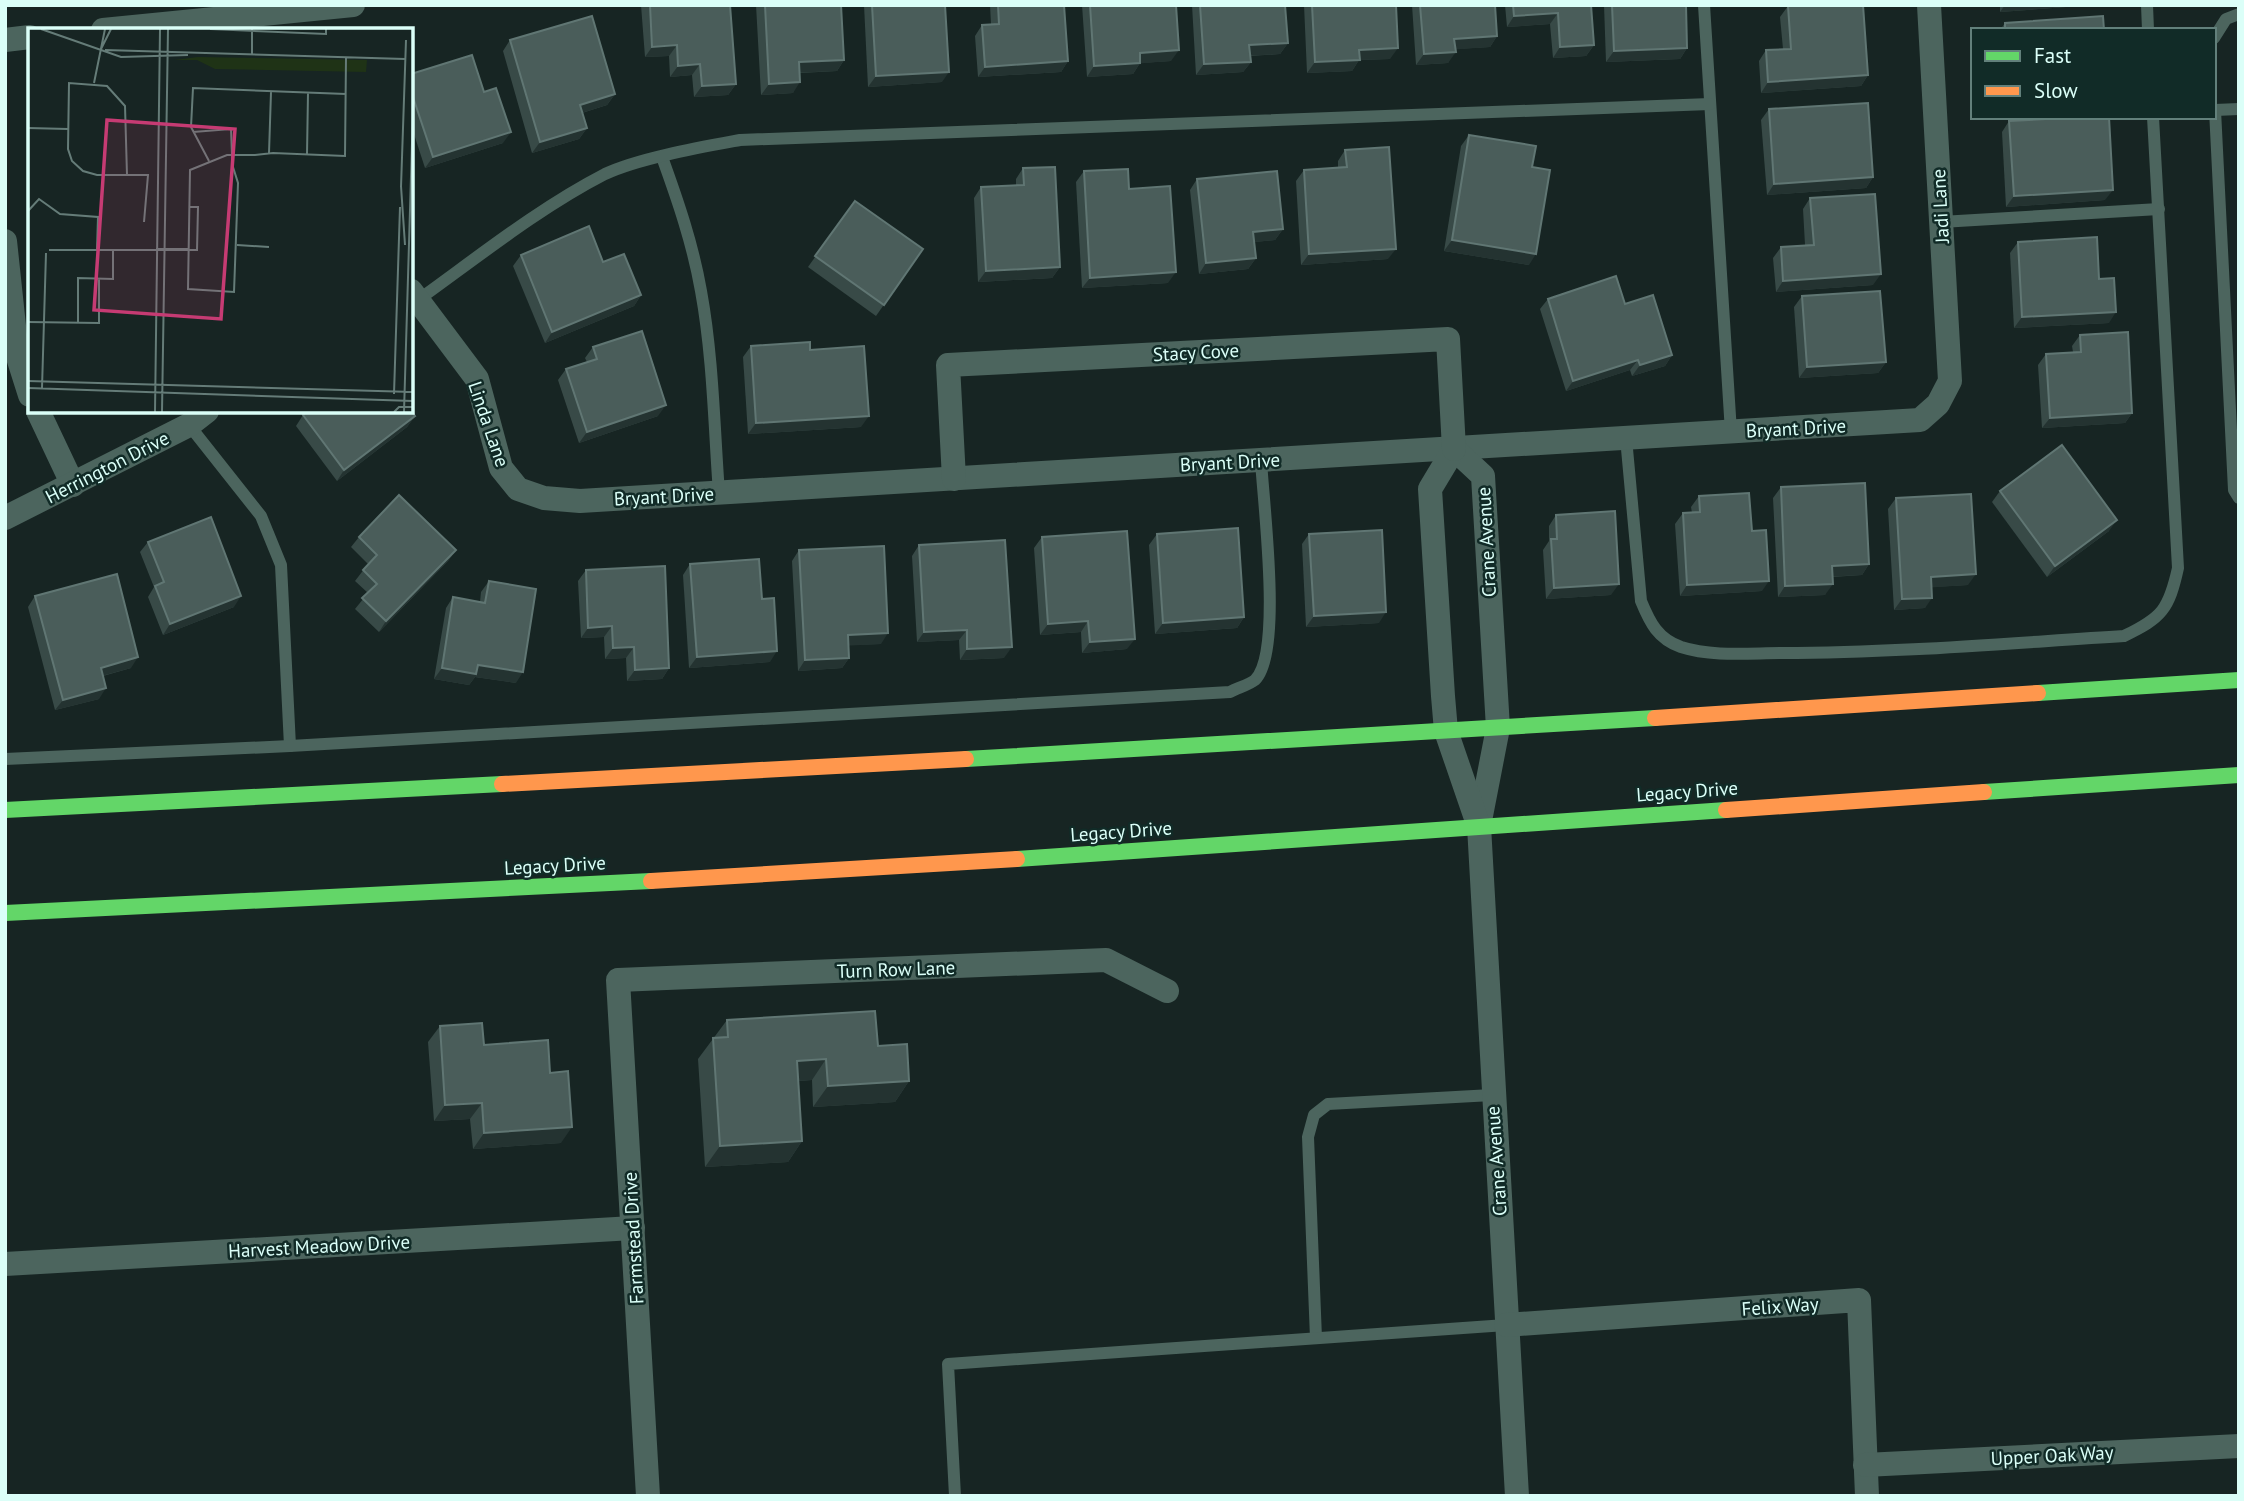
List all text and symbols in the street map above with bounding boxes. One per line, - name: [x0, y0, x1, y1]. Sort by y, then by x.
- inset map: [28, 28, 413, 413]
- legend: [1971, 28, 2216, 119]
- text: Fast: [2034, 42, 2071, 69]
- text: Slow: [2034, 77, 2078, 104]
- street label: Jadi Lane: [1926, 168, 1954, 245]
- street label: Stacy Cove: [1152, 338, 1240, 366]
- street label: Linda Lane: [463, 378, 515, 470]
- street label: Bryant Drive: [1745, 413, 1847, 443]
- street label: Herrington Drive: [41, 426, 173, 508]
- street label: Bryant Drive: [1179, 447, 1281, 477]
- street label: Bryant Drive: [613, 481, 715, 511]
- street label: Crane Avenue: [1471, 486, 1501, 598]
- street label: Legacy Drive: [1635, 775, 1739, 807]
- street label: Legacy Drive: [1069, 815, 1173, 847]
- street label: Legacy Drive: [503, 850, 607, 880]
- street label: Turn Row Lane: [836, 955, 956, 983]
- street label: Crane Avenue: [1480, 1105, 1512, 1217]
- street label: Farmstead Drive: [618, 1171, 648, 1305]
- street label: Harvest Meadow Drive: [227, 1229, 411, 1263]
- street label: Felix Way: [1741, 1291, 1820, 1321]
- street label: Upper Oak Way: [1990, 1440, 2114, 1470]

